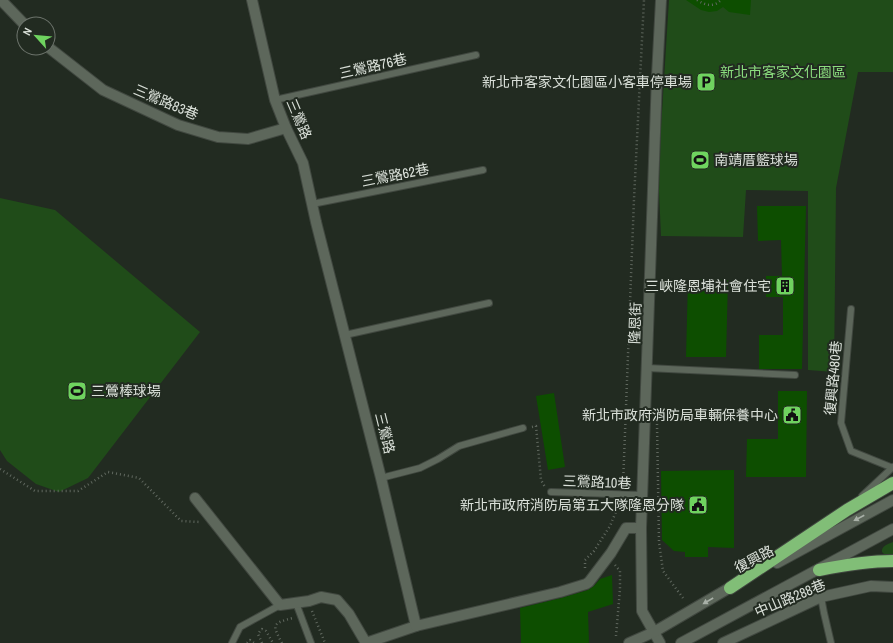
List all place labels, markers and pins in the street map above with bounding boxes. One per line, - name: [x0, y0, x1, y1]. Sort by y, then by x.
- parking icon: 新北市客家文化園區小客車停車場: [695, 71, 717, 93]
- place label: 新北市客家文化園區小客車停車場: [482, 73, 692, 91]
- sports icon: 南靖厝籃球場: [689, 149, 711, 171]
- place label: 南靖厝籃球場: [714, 151, 798, 169]
- building icon: 三峽隆恩埔社會住宅: [774, 275, 796, 297]
- place label: 三峽隆恩埔社會住宅: [645, 277, 771, 295]
- sports icon: 三鶯棒球場: [66, 380, 88, 402]
- place label: 三鶯棒球場: [91, 382, 161, 400]
- public building icon: 新北市政府消防局車輛保養中心: [781, 404, 803, 426]
- place label: 新北市政府消防局車輛保養中心: [582, 406, 778, 424]
- public building icon: 新北市政府消防局第五大隊隆恩分隊: [687, 494, 709, 516]
- place label: 新北市政府消防局第五大隊隆恩分隊: [460, 496, 684, 514]

